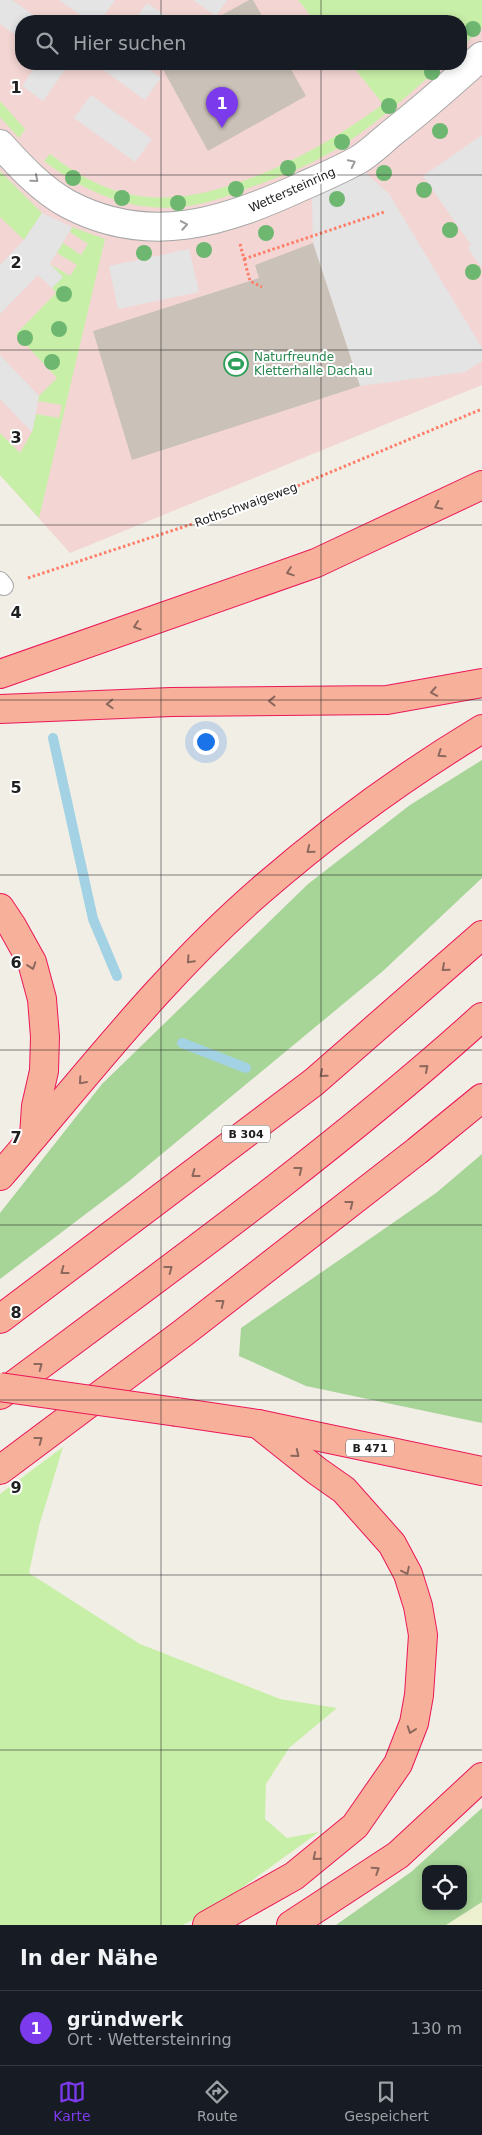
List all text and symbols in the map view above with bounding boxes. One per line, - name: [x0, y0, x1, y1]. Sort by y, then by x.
- search box: [15, 15, 467, 70]
- icon: search: [33, 29, 61, 57]
- text: Hier suchen: [73, 32, 186, 54]
- text: 1: [10, 78, 22, 97]
- pin: 1: [206, 87, 238, 128]
- one-way arrow: [347, 159, 356, 169]
- street label: Wettersteinring: [247, 165, 337, 215]
- one-way arrow: [29, 173, 38, 182]
- one-way arrow: [180, 221, 189, 231]
- text: 2: [10, 253, 22, 272]
- place label: Naturfreunde Kletterhalle Dachau: [254, 350, 373, 378]
- sports icon: Naturfreunde Kletterhalle Dachau: [223, 351, 249, 377]
- text: 3: [10, 428, 22, 447]
- street label: Rothschwaigeweg: [193, 480, 299, 530]
- one-way arrow: [435, 500, 444, 510]
- one-way arrow: [286, 566, 295, 576]
- text: 4: [10, 603, 22, 622]
- one-way arrow: [133, 620, 141, 630]
- one-way arrow: [430, 686, 438, 697]
- one-way arrow: [268, 696, 276, 706]
- one-way arrow: [106, 699, 114, 710]
- your location: [193, 729, 219, 755]
- one-way arrow: [437, 748, 446, 757]
- text: 5: [10, 778, 22, 797]
- one-way arrow: [306, 845, 315, 854]
- text: 6: [10, 953, 22, 972]
- one-way arrow: [187, 954, 196, 963]
- one-way arrow: [27, 961, 37, 970]
- one-way arrow: [442, 962, 451, 971]
- one-way arrow: [419, 1065, 428, 1074]
- one-way arrow: [320, 1069, 329, 1077]
- one-way arrow: [79, 1075, 87, 1084]
- road number: B 304: [222, 1126, 270, 1142]
- text: 7: [10, 1128, 22, 1147]
- one-way arrow: [191, 1168, 201, 1177]
- one-way arrow: [293, 1168, 302, 1176]
- one-way arrow: [344, 1200, 353, 1209]
- one-way arrow: [60, 1265, 70, 1274]
- one-way arrow: [163, 1266, 172, 1274]
- one-way arrow: [215, 1301, 224, 1309]
- text: 8: [10, 1303, 22, 1322]
- one-way arrow: [33, 1363, 43, 1372]
- one-way arrow: [33, 1438, 42, 1446]
- road number: B 471: [346, 1440, 394, 1456]
- one-way arrow: [290, 1449, 299, 1457]
- text: 9: [10, 1478, 22, 1497]
- one-way arrow: [400, 1566, 410, 1575]
- one-way arrow: [407, 1725, 417, 1733]
- one-way arrow: [312, 1851, 321, 1860]
- map controls: [422, 1865, 467, 1910]
- button: locate: [422, 1865, 467, 1910]
- one-way arrow: [370, 1866, 379, 1876]
- text: In der Nähe: [20, 1946, 158, 1970]
- text: gründwerk: [67, 2008, 183, 2030]
- text: 1: [30, 2019, 42, 2038]
- text: 130 m: [411, 2019, 462, 2038]
- text: Ort · Wettersteinring: [67, 2030, 232, 2049]
- tab: Karte: [53, 2078, 91, 2124]
- tab: Route: [197, 2078, 238, 2124]
- tab: Gespeichert: [344, 2078, 429, 2124]

